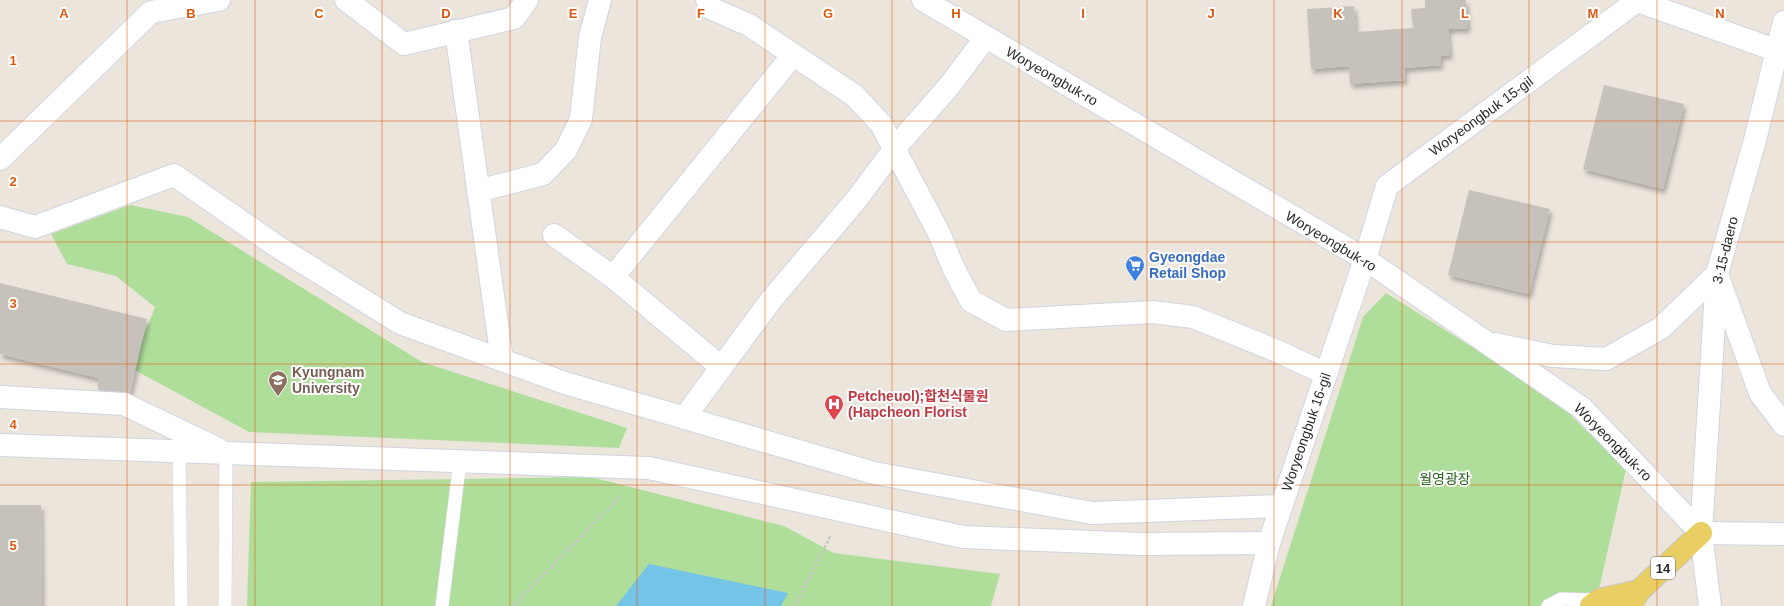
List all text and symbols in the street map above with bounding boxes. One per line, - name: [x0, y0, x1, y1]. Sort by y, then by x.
- text: A: [59, 6, 69, 21]
- text: B: [186, 6, 196, 21]
- text: C: [314, 6, 324, 21]
- text: D: [441, 6, 451, 21]
- text: E: [569, 6, 578, 21]
- text: F: [697, 6, 705, 21]
- text: G: [823, 6, 833, 21]
- text: H: [951, 6, 961, 21]
- text: I: [1081, 6, 1085, 21]
- text: J: [1207, 6, 1215, 21]
- text: K: [1333, 6, 1343, 21]
- text: L: [1461, 6, 1469, 21]
- text: M: [1588, 6, 1598, 21]
- text: N: [1715, 6, 1725, 21]
- street label: Woryeongbuk-ro: [1003, 43, 1101, 109]
- text: 1: [9, 53, 17, 68]
- street label: Woryeongbuk 15-gil: [1426, 73, 1536, 159]
- text: 2: [9, 174, 17, 189]
- street label: Woryeongbuk-ro: [1283, 208, 1380, 275]
- street label: 3·15-daero: [1709, 215, 1741, 285]
- place label: Gyeongdae Retail Shop: [1149, 249, 1226, 281]
- supermarket icon: Gyeongdae Retail Shop: [1124, 254, 1146, 282]
- text: 3: [9, 296, 17, 311]
- place label: Kyungnam University: [292, 364, 364, 396]
- school or university icon: Kyungnam University: [267, 369, 289, 397]
- street label: Woryeongbuk 16-gil: [1278, 371, 1334, 493]
- place label: Petcheuol);합천식물원 (Hapcheon Florist: [848, 388, 989, 420]
- hospital icon: Petcheuol);합천식물원 (Hapcheon Florist: [823, 393, 845, 421]
- street label: Woryeongbuk-ro: [1571, 400, 1655, 484]
- text: 4: [9, 417, 17, 432]
- park label: 월영광장: [1419, 471, 1471, 487]
- text: 5: [9, 538, 17, 553]
- road number: 14: [1651, 557, 1675, 579]

